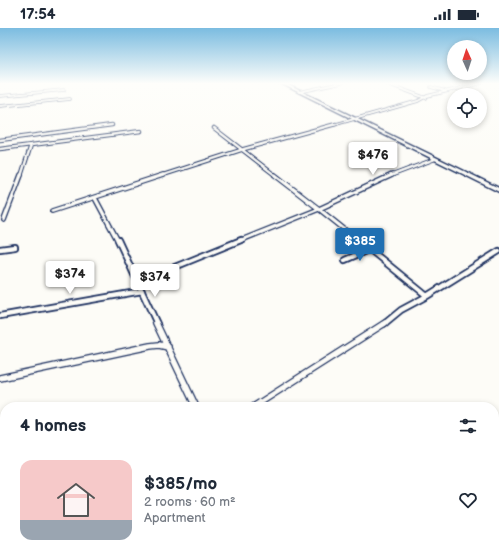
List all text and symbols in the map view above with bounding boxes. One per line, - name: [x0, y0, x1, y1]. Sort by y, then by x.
- text: 17:54: [20, 5, 56, 24]
- north arrow: [447, 40, 487, 80]
- map controls: [447, 40, 487, 128]
- button: locate: [447, 88, 487, 128]
- pin: $476: [349, 142, 397, 176]
- text: $476: [357, 147, 389, 163]
- pin: $385: [336, 228, 384, 262]
- text: $385: [344, 233, 376, 249]
- pin: $374: [46, 261, 94, 295]
- pin: $374: [131, 264, 179, 298]
- text: $374: [55, 266, 86, 282]
- text: $374: [140, 269, 171, 285]
- icon: filters: [457, 415, 479, 437]
- text: 4 homes: [20, 416, 86, 436]
- text: $385/mo: [144, 474, 217, 494]
- icon: home: [52, 476, 100, 524]
- icon: heart: [457, 489, 479, 511]
- text: 2 rooms · 60 m²: [144, 494, 236, 510]
- text: Apartment: [144, 510, 205, 526]

